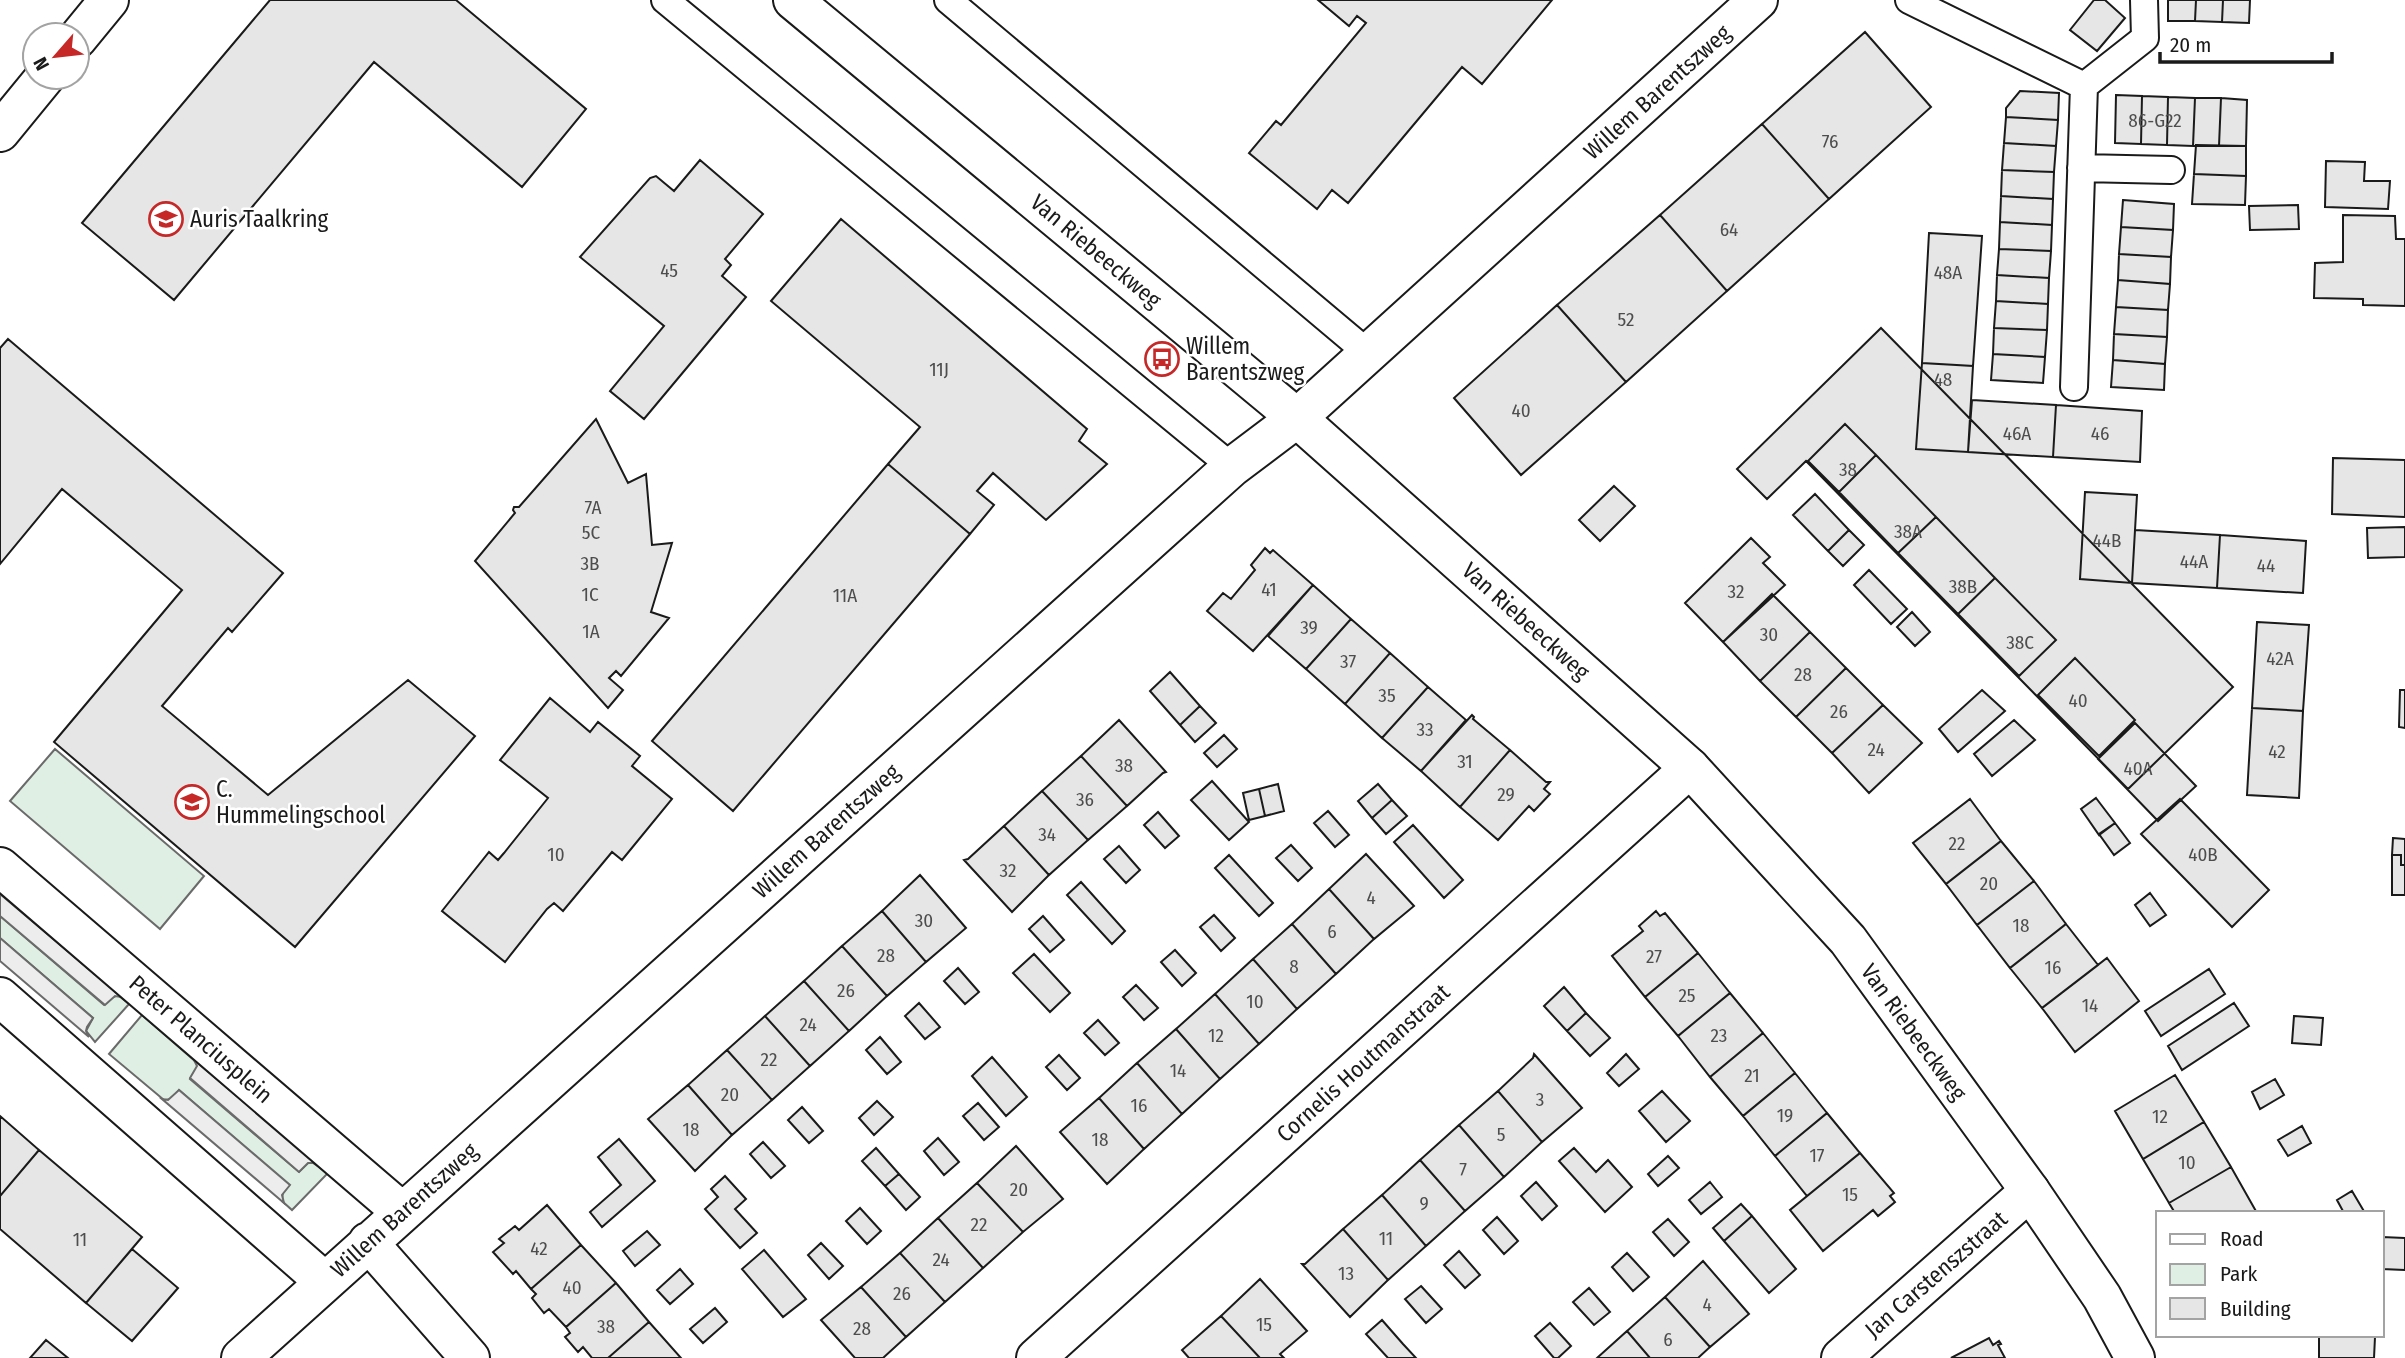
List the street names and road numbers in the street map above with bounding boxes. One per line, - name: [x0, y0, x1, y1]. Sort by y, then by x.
- street label: Willem Barentszweg: [1578, 19, 1736, 165]
- street label: Van Riebeeckweg: [1025, 188, 1167, 314]
- street label: Van Riebeeckweg: [1456, 556, 1596, 686]
- street label: Willem Barentszweg: [747, 758, 905, 904]
- street label: Van Riebeeckweg: [1855, 958, 1973, 1106]
- street label: Peter Planciusplein: [124, 969, 278, 1109]
- street label: Cornelis Houtmanstraat: [1271, 978, 1456, 1148]
- street label: Willem Barentszweg: [325, 1137, 483, 1283]
- street label: Jan Carstenszstraat: [1859, 1204, 2013, 1343]

